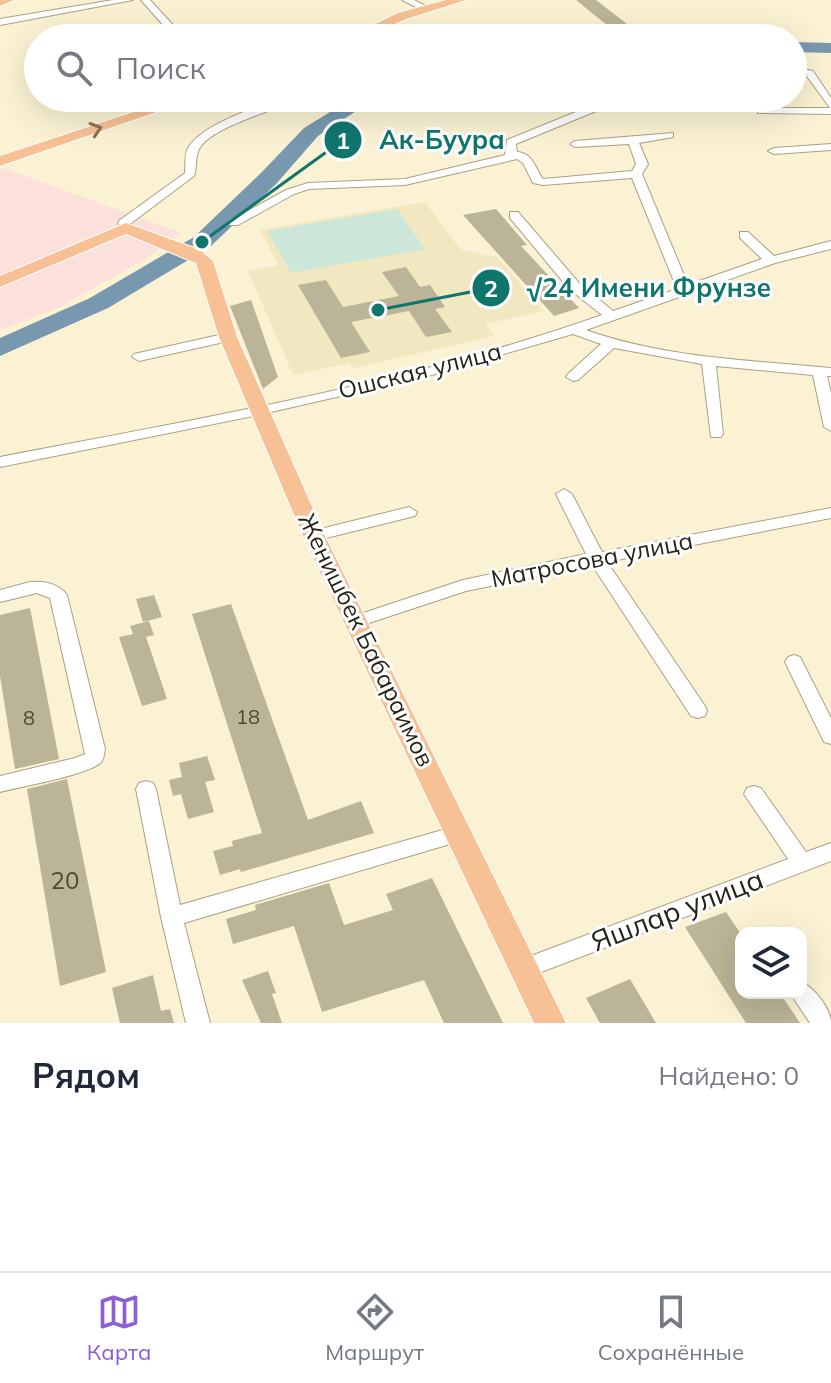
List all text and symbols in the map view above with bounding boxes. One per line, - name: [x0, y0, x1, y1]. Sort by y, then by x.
- search box: [24, 24, 807, 112]
- icon: search: [52, 46, 96, 90]
- text: Поиск: [116, 49, 206, 87]
- callout: Ак-Буура: [323, 115, 521, 165]
- one-way arrow: [88, 122, 102, 138]
- text: Ак-Буура: [379, 123, 505, 156]
- text: 1: [336, 125, 350, 155]
- callout: √24 Имени Фрунзе: [471, 263, 787, 313]
- text: √24 Имени Фрунзе: [527, 271, 771, 304]
- text: 2: [484, 273, 498, 303]
- street label: Ошская улица: [335, 335, 504, 405]
- street label: Женишбек Бабараимов: [292, 508, 441, 771]
- street label: Матросова улица: [488, 525, 695, 593]
- house number: 18: [236, 704, 260, 729]
- house number: 8: [23, 705, 35, 730]
- street label: Яшлар улица: [586, 861, 768, 958]
- house number: 20: [51, 865, 79, 895]
- map controls: [735, 927, 807, 999]
- button: layers: [735, 927, 807, 999]
- text: Рядом: [32, 1054, 140, 1097]
- text: Найдено: 0: [659, 1059, 799, 1092]
- tab: Карта: [87, 1290, 152, 1366]
- tab: Маршрут: [325, 1290, 424, 1366]
- tab: Сохранённые: [598, 1290, 744, 1366]

